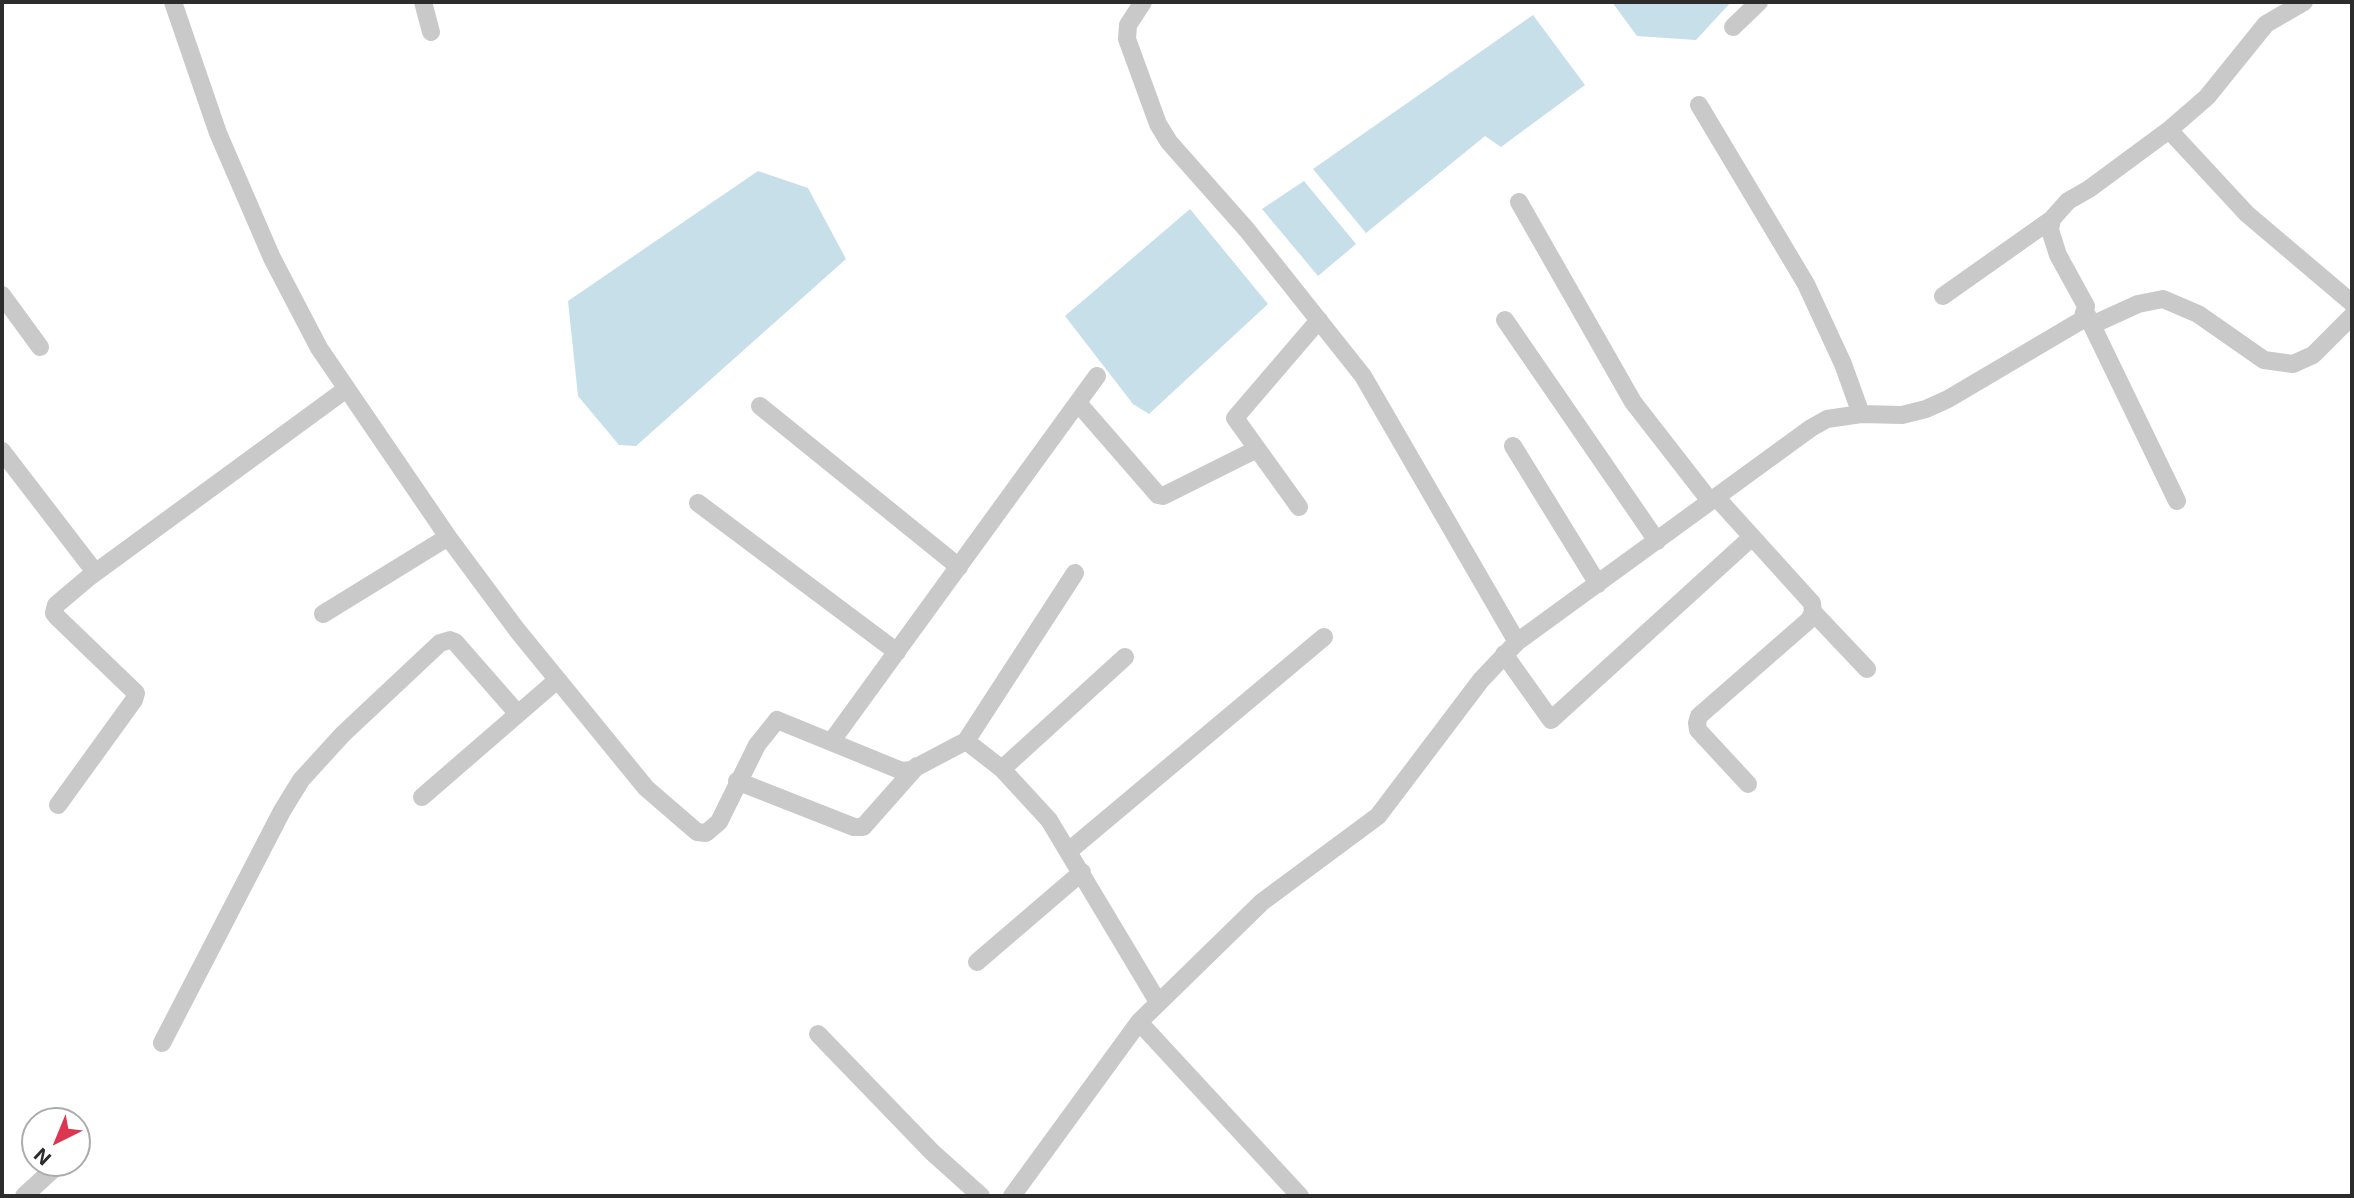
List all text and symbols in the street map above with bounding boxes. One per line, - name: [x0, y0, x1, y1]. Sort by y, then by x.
- north arrow: [21, 1107, 91, 1177]
- text: N: [30, 1143, 56, 1170]

